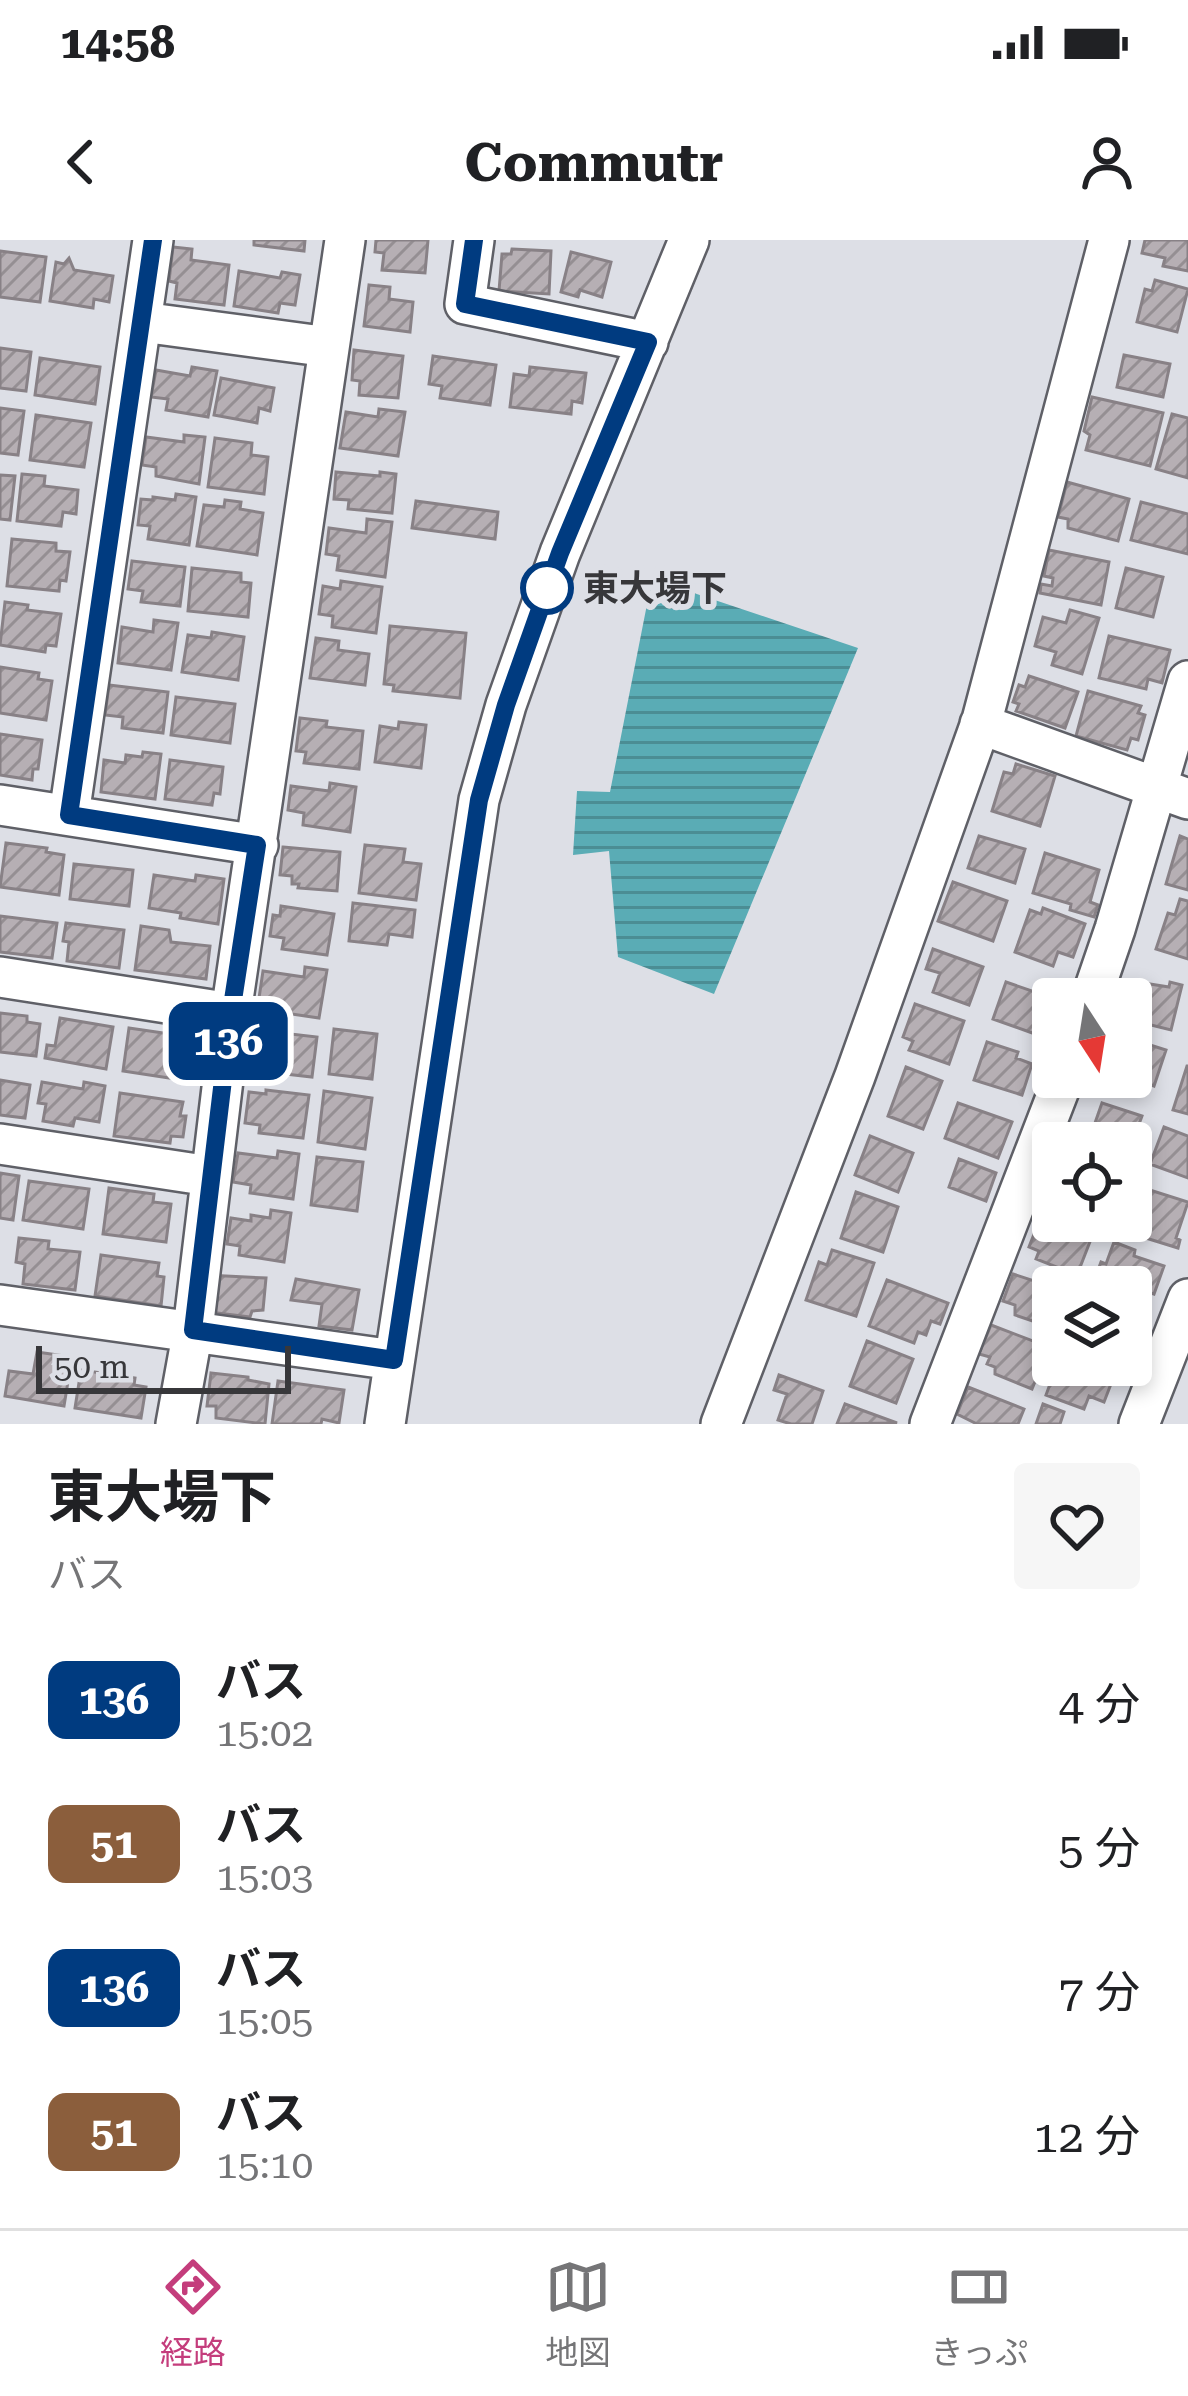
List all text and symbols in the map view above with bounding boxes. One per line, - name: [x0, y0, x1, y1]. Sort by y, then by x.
- text: 14:58: [60, 16, 175, 69]
- icon: back: [48, 129, 114, 195]
- icon: person: [1074, 129, 1140, 195]
- text: Commutr: [464, 131, 724, 194]
- marker: 東大場下: [522, 563, 572, 613]
- place label: 東大場下: [583, 568, 727, 610]
- north arrow: [1032, 978, 1152, 1098]
- map controls: [1032, 978, 1152, 1386]
- line badge: 136: [159, 1002, 297, 1080]
- text: 136: [193, 1016, 263, 1065]
- button: locate: [1032, 1122, 1152, 1242]
- button: layers: [1032, 1266, 1152, 1386]
- scale bar: [36, 1340, 291, 1393]
- text: 50 m: [54, 1347, 129, 1386]
- button: heart: [1014, 1463, 1140, 1589]
- text: 東大場下: [48, 1464, 276, 1531]
- text: バス: [48, 1552, 126, 1598]
- text: バス: [216, 1655, 306, 1708]
- text: 136: [79, 1675, 149, 1724]
- text: 4 分: [1058, 1678, 1140, 1731]
- text: 15:02: [216, 1710, 313, 1756]
- text: バス: [216, 1799, 306, 1852]
- text: 51: [90, 1819, 138, 1868]
- text: 5 分: [1058, 1822, 1140, 1875]
- text: 15:03: [216, 1854, 313, 1900]
- text: バス: [216, 1943, 306, 1996]
- text: 136: [79, 1963, 149, 2012]
- text: 7 分: [1058, 1966, 1140, 2019]
- text: 15:05: [216, 1998, 313, 2044]
- text: バス: [216, 2087, 306, 2140]
- text: 51: [90, 2107, 138, 2156]
- text: 12 分: [1033, 2110, 1140, 2163]
- text: 15:10: [216, 2142, 313, 2188]
- tab: 経路: [160, 2254, 226, 2374]
- tab: 地図: [545, 2254, 611, 2374]
- tab: きっぷ: [931, 2254, 1028, 2374]

